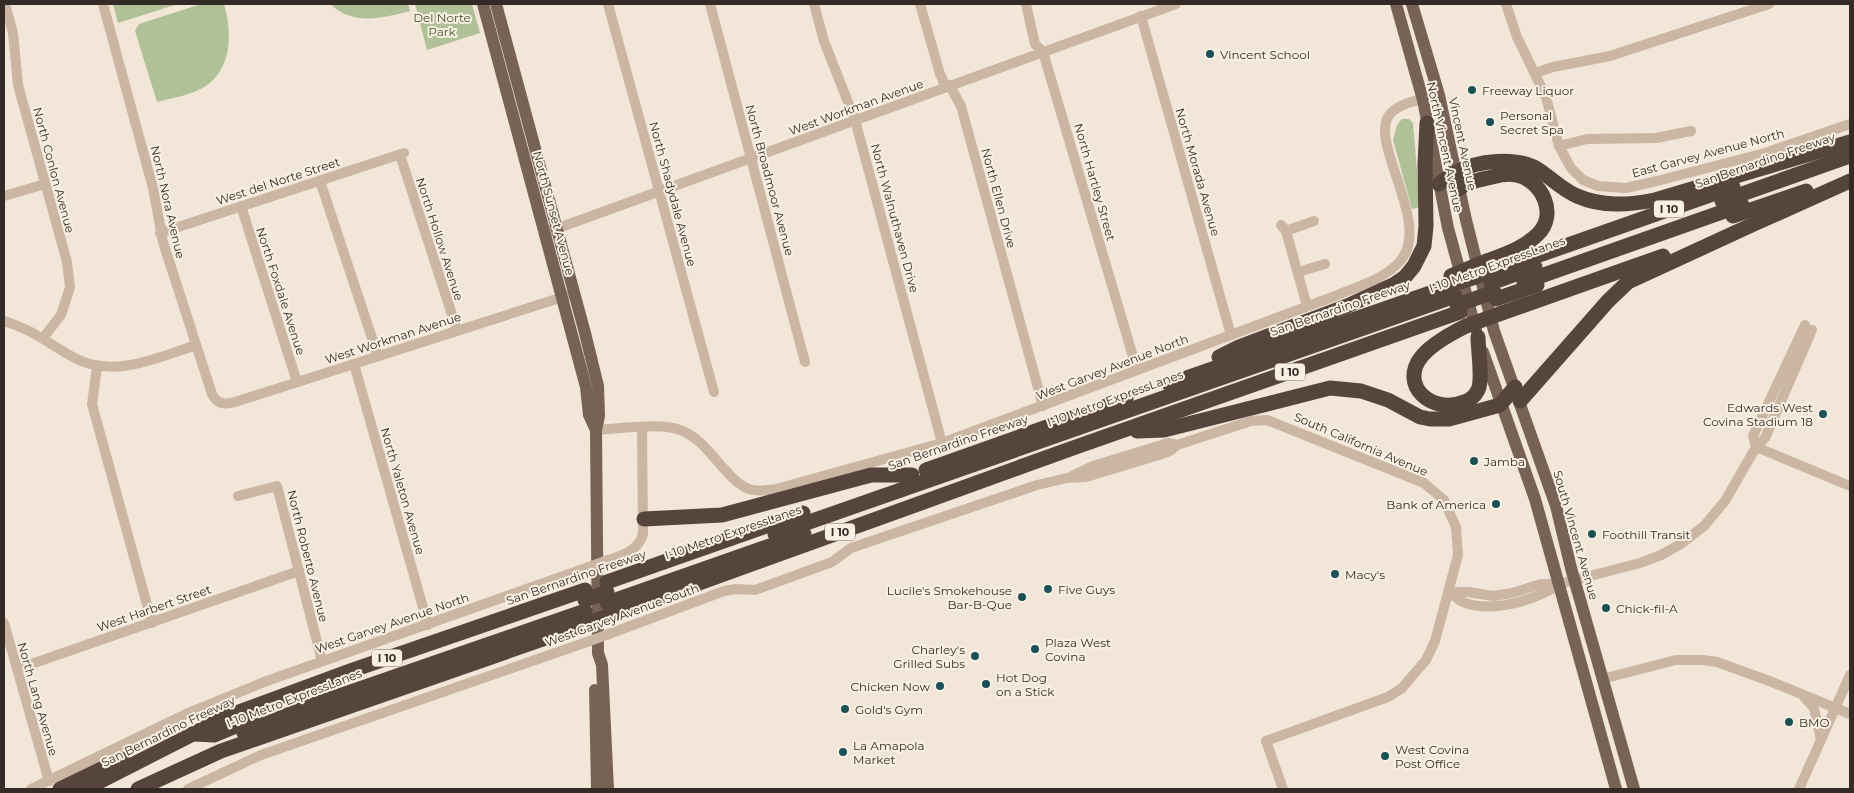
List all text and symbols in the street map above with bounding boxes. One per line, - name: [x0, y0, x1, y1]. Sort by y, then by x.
- park label: Del Norte Park: [413, 10, 471, 39]
- place label: Vincent School: [1220, 47, 1310, 62]
- marker: Vincent School: [1204, 48, 1216, 60]
- street label: West Workman Avenue: [787, 76, 925, 138]
- street label: North Vincent Avenue: [1424, 80, 1466, 214]
- place label: Freeway Liquor: [1482, 83, 1574, 98]
- marker: Freeway Liquor: [1466, 84, 1478, 96]
- street label: Vincent Avenue: [1446, 96, 1480, 192]
- street label: North Broadmoor Avenue: [743, 103, 797, 257]
- street label: North Conlon Avenue: [30, 105, 78, 235]
- street label: North Morada Avenue: [1173, 106, 1223, 238]
- place label: Personal Secret Spa: [1500, 108, 1564, 137]
- marker: Personal Secret Spa: [1484, 116, 1496, 128]
- street label: North Shadydale Avenue: [646, 120, 700, 268]
- street label: North Hartley Street: [1071, 122, 1119, 243]
- street label: East Garvey Avenue North: [1630, 125, 1786, 181]
- street label: San Bernardino Freeway: [1693, 129, 1837, 191]
- street label: North Walnuthaven Drive: [868, 142, 922, 294]
- street label: North Nora Avenue: [148, 144, 188, 260]
- street label: North Ellen Drive: [978, 146, 1020, 250]
- street label: North Sunset Avenue: [530, 149, 578, 277]
- street label: West del Norte Street: [214, 154, 342, 208]
- street label: North Hollow Avenue: [413, 176, 467, 302]
- road number: I 10: [1654, 200, 1684, 218]
- street label: North Foxdale Avenue: [253, 225, 309, 357]
- street label: I-10 Metro ExpressLanes: [1427, 232, 1567, 296]
- street label: San Bernardino Freeway: [1268, 277, 1412, 339]
- street label: West Workman Avenue: [323, 309, 463, 367]
- street label: West Garvey Avenue North: [1034, 331, 1190, 403]
- road number: I 10: [1275, 364, 1305, 381]
- street label: I-10 Metro ExpressLanes: [1045, 366, 1185, 430]
- place label: Edwards West Covina Stadium 18: [1703, 400, 1813, 429]
- marker: Edwards West Covina Stadium 18: [1817, 408, 1829, 420]
- street label: South California Avenue: [1292, 409, 1430, 479]
- street label: San Bernardino Freeway: [886, 411, 1030, 473]
- street label: North Yaleton Avenue: [378, 426, 428, 556]
- place label: Jamba: [1483, 454, 1525, 469]
- marker: Jamba: [1468, 455, 1480, 467]
- street label: South Vincent Avenue: [1550, 469, 1602, 601]
- street label: North Roberto Avenue: [284, 488, 332, 624]
- place label: Bank of America: [1386, 497, 1486, 512]
- marker: Bank of America: [1490, 498, 1502, 510]
- street label: I-10 Metro ExpressLanes: [663, 501, 804, 562]
- road number: I 10: [825, 524, 855, 540]
- place label: Foothill Transit: [1602, 527, 1690, 542]
- marker: Foothill Transit: [1586, 528, 1598, 540]
- street label: San Bernardino Freeway: [504, 546, 648, 608]
- place label: Macy's: [1345, 567, 1385, 582]
- marker: Macy's: [1329, 568, 1341, 580]
- street label: West Garvey Avenue South: [543, 580, 701, 650]
- street label: West Harbert Street: [95, 581, 213, 635]
- place label: Five Guys: [1058, 582, 1115, 597]
- place label: Lucile's Smokehouse Bar-B-Que: [887, 583, 1012, 612]
- marker: Five Guys: [1042, 583, 1054, 595]
- street label: West Garvey Avenue North: [313, 590, 471, 656]
- marker: Lucile's Smokehouse Bar-B-Que: [1016, 591, 1028, 603]
- place label: Chick-fil-A: [1616, 601, 1678, 616]
- marker: Chick-fil-A: [1600, 602, 1612, 614]
- place label: Plaza West Covina: [1045, 635, 1111, 664]
- street label: North Lang Avenue: [15, 641, 61, 757]
- place label: Charley's Grilled Subs: [893, 642, 965, 671]
- marker: Plaza West Covina: [1029, 643, 1041, 655]
- road number: I 10: [372, 650, 402, 666]
- marker: Charley's Grilled Subs: [969, 650, 981, 662]
- street label: I-10 Metro ExpressLanes: [224, 665, 364, 731]
- place label: Hot Dog on a Stick: [996, 670, 1055, 699]
- marker: Hot Dog on a Stick: [980, 678, 992, 690]
- place label: Chicken Now: [850, 679, 930, 694]
- marker: Chicken Now: [934, 680, 946, 692]
- street label: San Bernardino Freeway: [99, 692, 238, 770]
- place label: Gold's Gym: [855, 702, 923, 717]
- marker: Gold's Gym: [839, 703, 851, 715]
- place label: BMO: [1799, 715, 1830, 730]
- marker: BMO: [1783, 716, 1795, 728]
- place label: La Amapola Market: [853, 738, 925, 767]
- place label: West Covina Post Office: [1395, 742, 1469, 771]
- marker: La Amapola Market: [837, 746, 849, 758]
- marker: West Covina Post Office: [1379, 750, 1391, 762]

